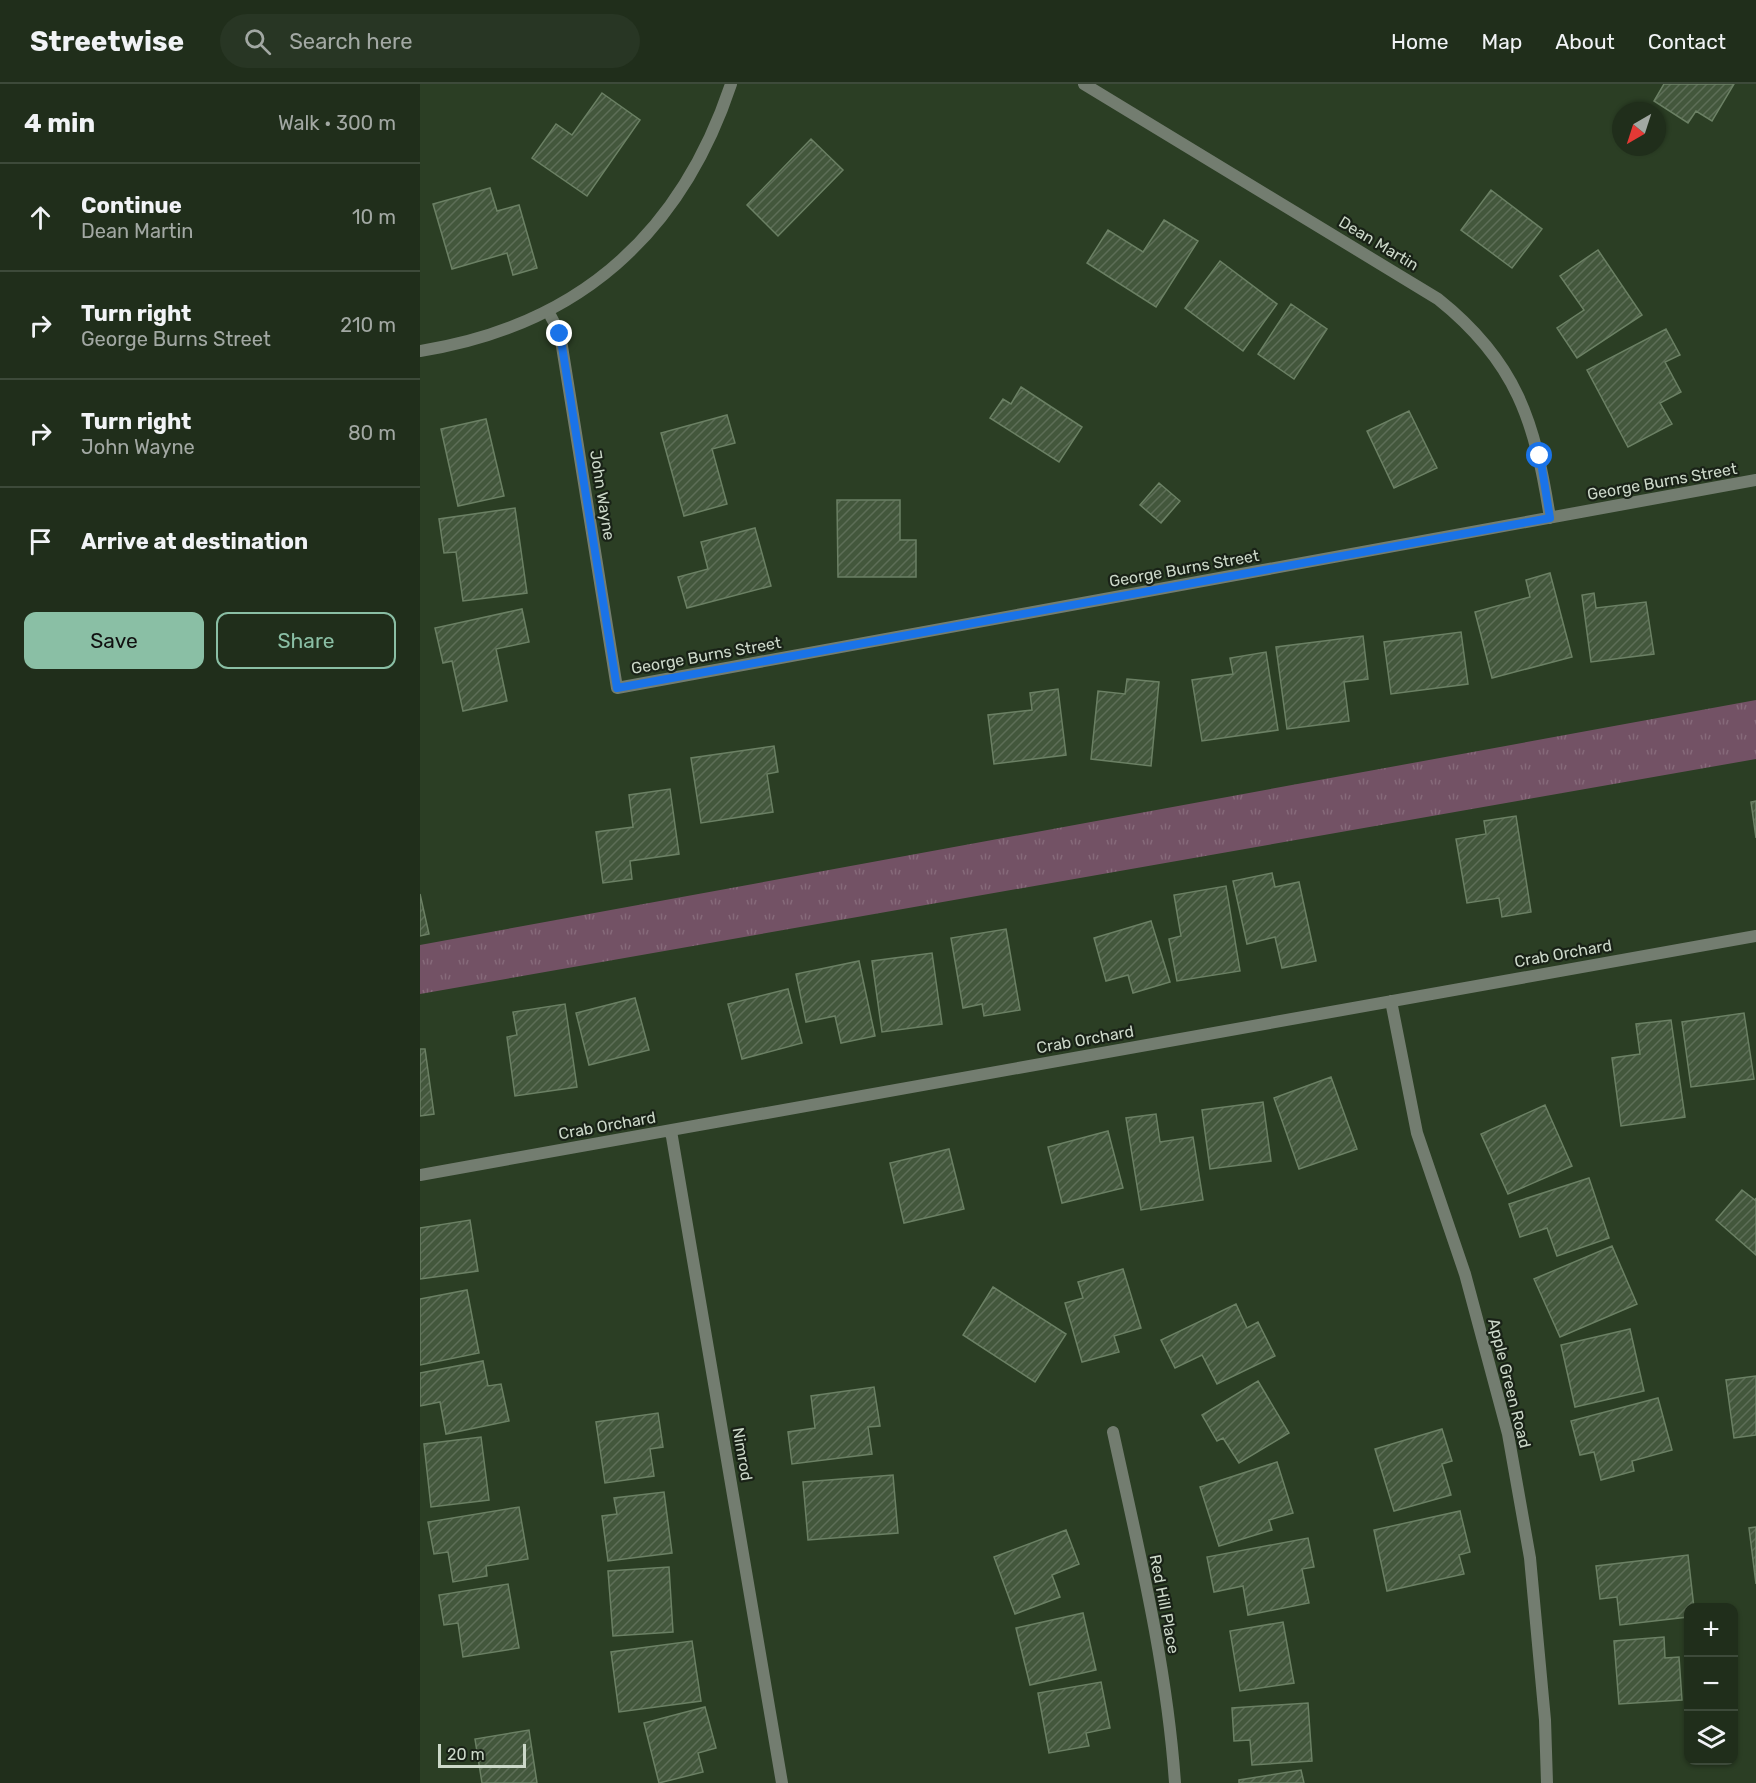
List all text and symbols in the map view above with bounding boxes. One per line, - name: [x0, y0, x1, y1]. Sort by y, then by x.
- search box: [220, 14, 640, 68]
- text: Streetwise: [30, 25, 184, 58]
- icon: search: [241, 25, 274, 58]
- text: Search here: [289, 28, 413, 55]
- text: Home: [1391, 29, 1448, 54]
- text: Map: [1481, 29, 1522, 54]
- text: About: [1555, 29, 1615, 54]
- text: Contact: [1648, 29, 1726, 54]
- north arrow: [1612, 102, 1666, 156]
- text: 4 min: [24, 108, 95, 139]
- text: Walk · 300 m: [278, 111, 396, 135]
- text: Continue: [81, 192, 182, 219]
- icon: ahead: [24, 201, 57, 234]
- text: 10 m: [352, 205, 396, 229]
- street label: Dean Martin: [1335, 212, 1422, 275]
- text: Dean Martin: [81, 219, 193, 243]
- text: Turn right: [81, 300, 191, 327]
- icon: right: [24, 309, 57, 342]
- text: 210 m: [340, 313, 396, 337]
- route end: [546, 320, 572, 346]
- text: George Burns Street: [81, 327, 271, 351]
- text: Turn right: [81, 408, 191, 435]
- icon: right: [24, 417, 57, 450]
- text: 80 m: [348, 421, 396, 445]
- text: John Wayne: [81, 435, 195, 459]
- route start: [1526, 442, 1552, 468]
- street label: John Wayne: [586, 449, 619, 542]
- street label: George Burns Street: [1586, 459, 1738, 504]
- icon: arrive: [24, 525, 57, 558]
- text: Arrive at destination: [81, 528, 308, 555]
- street label: George Burns Street: [1108, 546, 1260, 591]
- button: Save: [24, 612, 204, 669]
- button: Share: [216, 612, 396, 669]
- street label: George Burns Street: [630, 633, 782, 678]
- street label: Crab Orchard: [1513, 936, 1613, 971]
- street label: Crab Orchard: [1035, 1022, 1135, 1057]
- street label: Crab Orchard: [557, 1108, 657, 1143]
- street label: Apple Green Road: [1484, 1316, 1535, 1450]
- street label: Nimrod: [728, 1426, 757, 1482]
- street label: Red Hill Place: [1146, 1553, 1183, 1655]
- map controls: [1684, 1603, 1738, 1765]
- button: +: [1684, 1603, 1738, 1657]
- button: −: [1684, 1657, 1738, 1711]
- button: layers: [1684, 1711, 1738, 1765]
- scale bar: [438, 1741, 526, 1768]
- text: 20 m: [447, 1745, 485, 1764]

